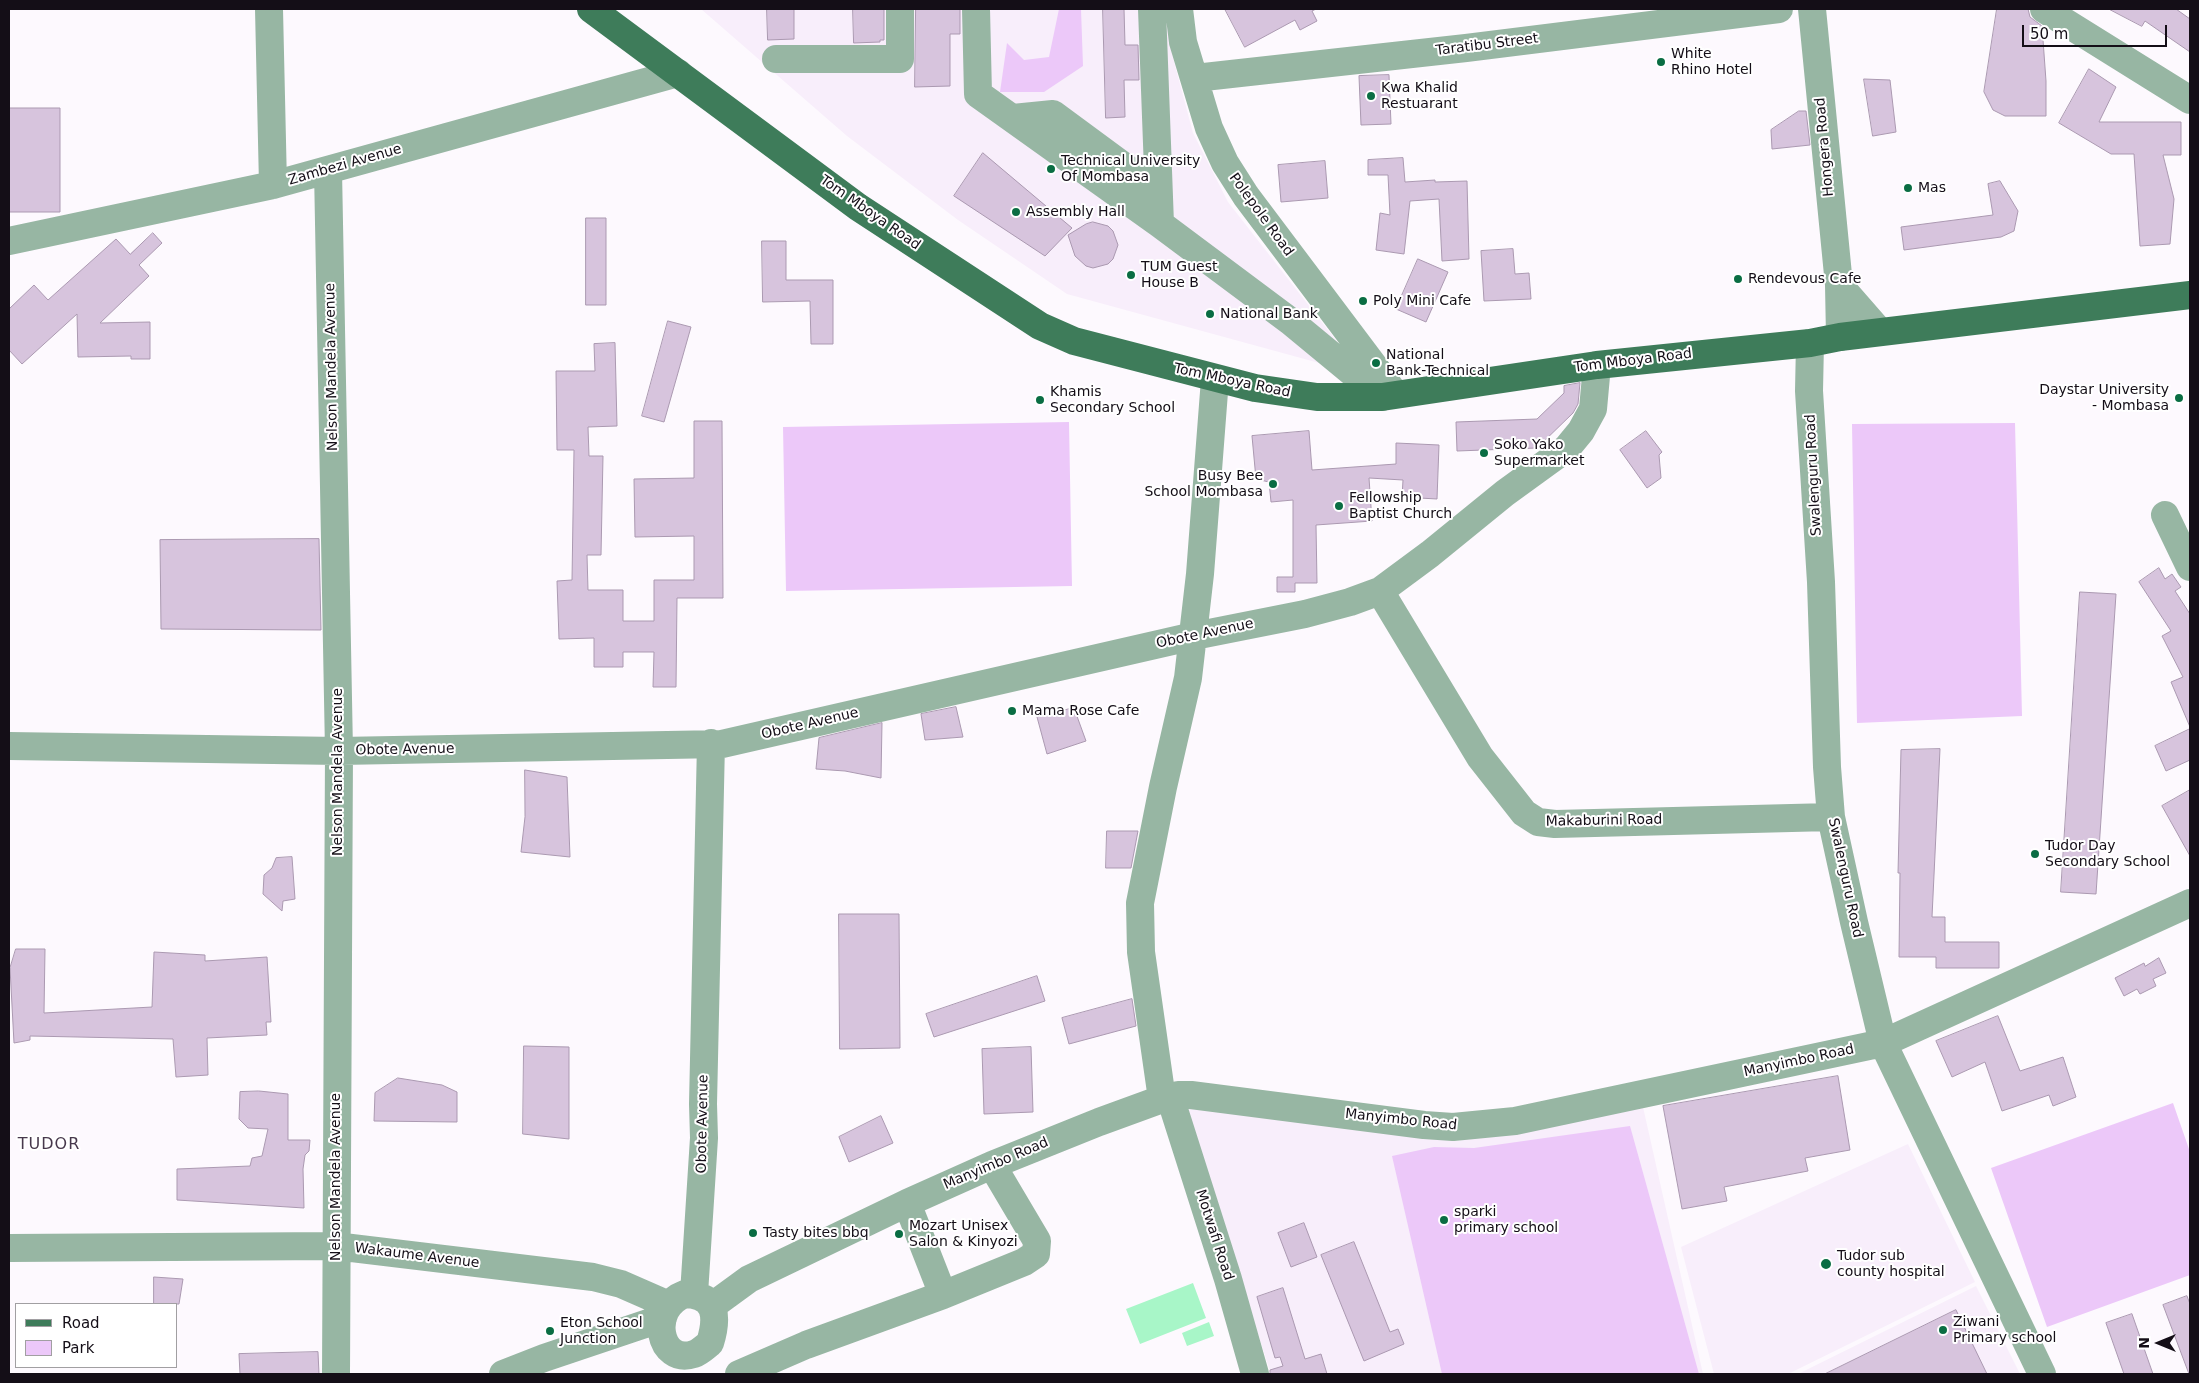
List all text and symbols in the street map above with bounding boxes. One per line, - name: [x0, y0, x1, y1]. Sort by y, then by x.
- scale bar: [2024, 15, 2169, 47]
- text: 50 m: [2030, 25, 2068, 43]
- street label: Taratibu Street: [1435, 30, 1539, 60]
- place label: White Rhino Hotel: [1671, 46, 1752, 78]
- marker: White Rhino Hotel: [1655, 56, 1667, 68]
- place label: Kwa Khalid Restuarant: [1381, 80, 1458, 112]
- marker: Kwa Khalid Restuarant: [1365, 90, 1377, 102]
- street label: Hongera Road: [1812, 97, 1838, 197]
- street label: Zambezi Avenue: [286, 141, 404, 189]
- place label: Technical University Of Mombasa: [1061, 153, 1200, 186]
- marker: Technical University Of Mombasa: [1045, 163, 1057, 175]
- street label: Polepole Road: [1225, 170, 1297, 260]
- street label: Tom Mboya Road: [817, 172, 923, 254]
- place label: Mas: [1918, 180, 1946, 196]
- marker: Mas: [1902, 182, 1914, 194]
- place label: Assembly Hall: [1026, 204, 1125, 220]
- marker: Assembly Hall: [1010, 206, 1022, 218]
- place label: TUM Guest House B: [1141, 259, 1217, 292]
- marker: TUM Guest House B: [1125, 269, 1137, 281]
- place label: Rendevous Cafe: [1748, 271, 1861, 287]
- marker: Rendevous Cafe: [1732, 273, 1744, 285]
- street label: Nelson Mandela Avenue: [322, 283, 342, 451]
- place label: Poly Mini Cafe: [1373, 293, 1471, 309]
- marker: Poly Mini Cafe: [1357, 295, 1369, 307]
- place label: National Bank: [1220, 306, 1318, 322]
- marker: National Bank: [1204, 308, 1216, 320]
- street label: Tom Mboya Road: [1573, 345, 1693, 377]
- place label: National Bank-Technical: [1386, 347, 1489, 380]
- marker: National Bank-Technical: [1370, 357, 1382, 369]
- street label: Tom Mboya Road: [1172, 360, 1292, 402]
- place label: Daystar University - Mombasa: [2039, 382, 2169, 414]
- place label: Khamis Secondary School: [1050, 384, 1175, 417]
- marker: Daystar University - Mombasa: [2173, 392, 2185, 404]
- marker: Khamis Secondary School: [1034, 394, 1046, 406]
- street label: Swalenguru Road: [1802, 414, 1826, 536]
- place label: Soko Yako Supermarket: [1494, 437, 1584, 470]
- marker: Soko Yako Supermarket: [1478, 447, 1490, 459]
- place label: Busy Bee School Mombasa: [1144, 468, 1263, 501]
- marker: Busy Bee School Mombasa: [1267, 478, 1279, 490]
- place label: Fellowship Baptist Church: [1349, 490, 1452, 522]
- marker: Fellowship Baptist Church: [1333, 500, 1345, 512]
- street label: Obote Avenue: [1155, 615, 1255, 653]
- street label: Nelson Mandela Avenue: [330, 688, 346, 856]
- place label: Mama Rose Cafe: [1022, 703, 1139, 719]
- street label: Obote Avenue: [760, 705, 860, 743]
- marker: Mama Rose Cafe: [1006, 705, 1018, 717]
- street label: Obote Avenue: [355, 741, 455, 759]
- street label: Makaburini Road: [1545, 812, 1663, 830]
- street label: Swalenguru Road: [1824, 816, 1866, 940]
- place label: Tudor Day Secondary School: [2045, 838, 2170, 870]
- marker: Tudor Day Secondary School: [2029, 848, 2041, 860]
- street label: Manyimbo Road: [1742, 1041, 1856, 1081]
- street label: Obote Avenue: [694, 1074, 712, 1174]
- street label: Nelson Mandela Avenue: [328, 1093, 344, 1261]
- street label: Manyimbo Road: [1344, 1106, 1458, 1134]
- street label: Manyimbo Road: [941, 1134, 1051, 1194]
- district label: TUDOR: [17, 1135, 81, 1155]
- street label: Motwafi Road: [1191, 1187, 1237, 1283]
- place label: sparki primary school: [1454, 1204, 1558, 1236]
- marker: sparki primary school: [1438, 1214, 1450, 1226]
- place label: Mozart Unisex Salon & Kinyozi: [909, 1218, 1018, 1250]
- place label: Tasty bites bbq: [763, 1225, 869, 1241]
- marker: Tasty bites bbq: [747, 1227, 759, 1239]
- marker: Mozart Unisex Salon & Kinyozi: [893, 1228, 905, 1240]
- street label: Wakaume Avenue: [354, 1240, 480, 1272]
- place label: Tudor sub county hospital: [1837, 1248, 1945, 1280]
- marker: Tudor sub county hospital: [1819, 1257, 1833, 1271]
- legend: [15, 1303, 178, 1368]
- text: Road: [62, 1314, 100, 1332]
- place label: Ziwani Primary school: [1953, 1314, 2056, 1346]
- place label: Eton School Junction: [560, 1315, 643, 1348]
- north arrow: [2134, 1318, 2184, 1368]
- marker: Ziwani Primary school: [1937, 1324, 1949, 1336]
- marker: Eton School Junction: [544, 1325, 556, 1337]
- text: N: [2136, 1337, 2152, 1349]
- text: Park: [62, 1339, 94, 1357]

